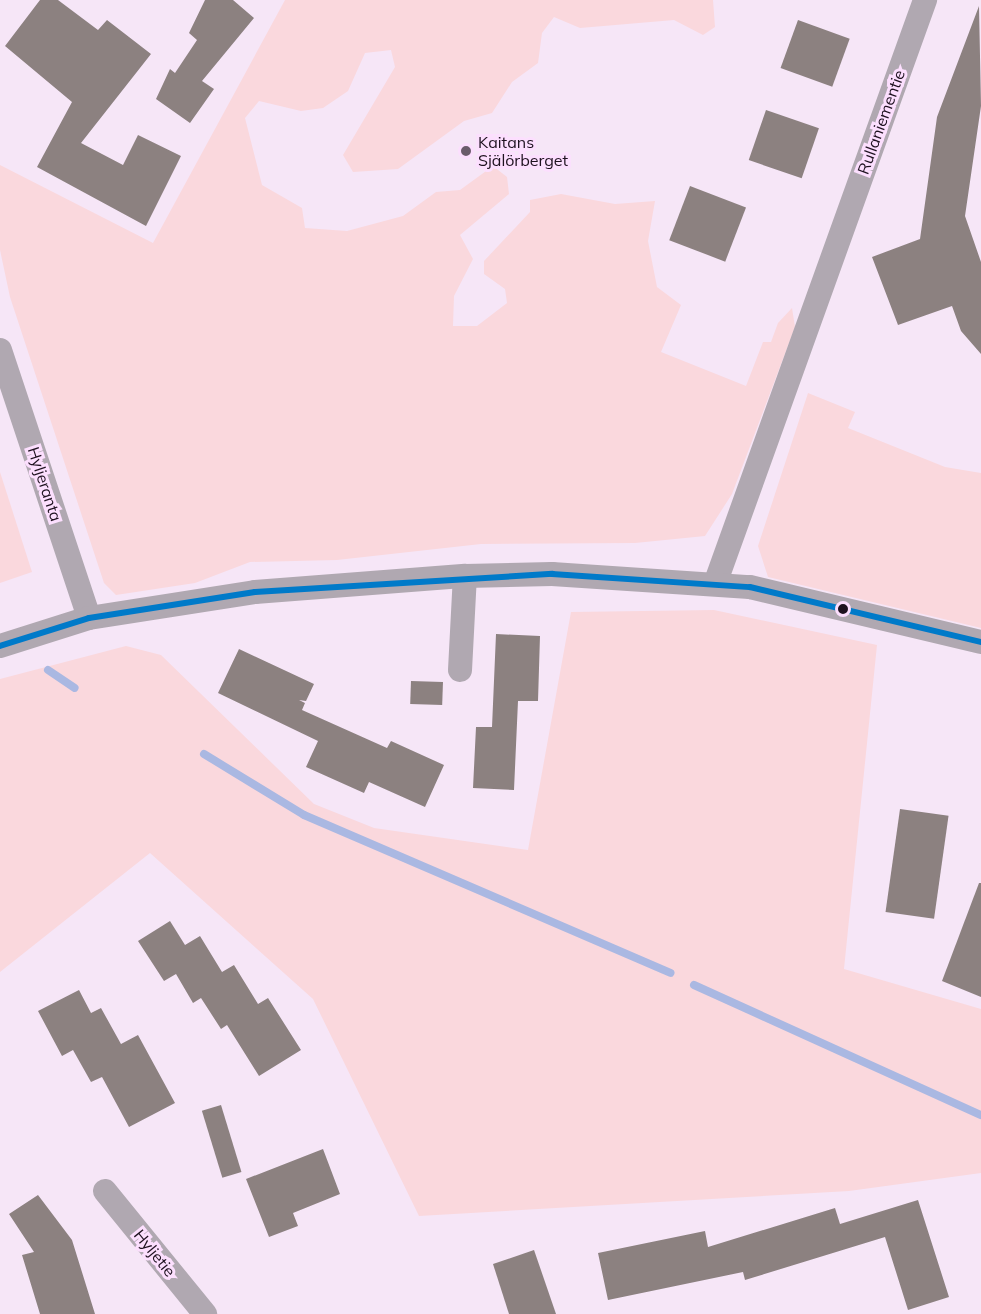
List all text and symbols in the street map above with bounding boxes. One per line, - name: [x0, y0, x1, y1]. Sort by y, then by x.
- street label: Rullaniementie: [853, 67, 909, 177]
- place label: Kaitans Själörberget: [478, 132, 568, 170]
- marker: Kaitans Själörberget: [459, 144, 473, 158]
- street label: Hyljeranta: [24, 444, 66, 524]
- unlabelled marker: [837, 603, 849, 615]
- street label: Hyljetie: [130, 1226, 180, 1280]

